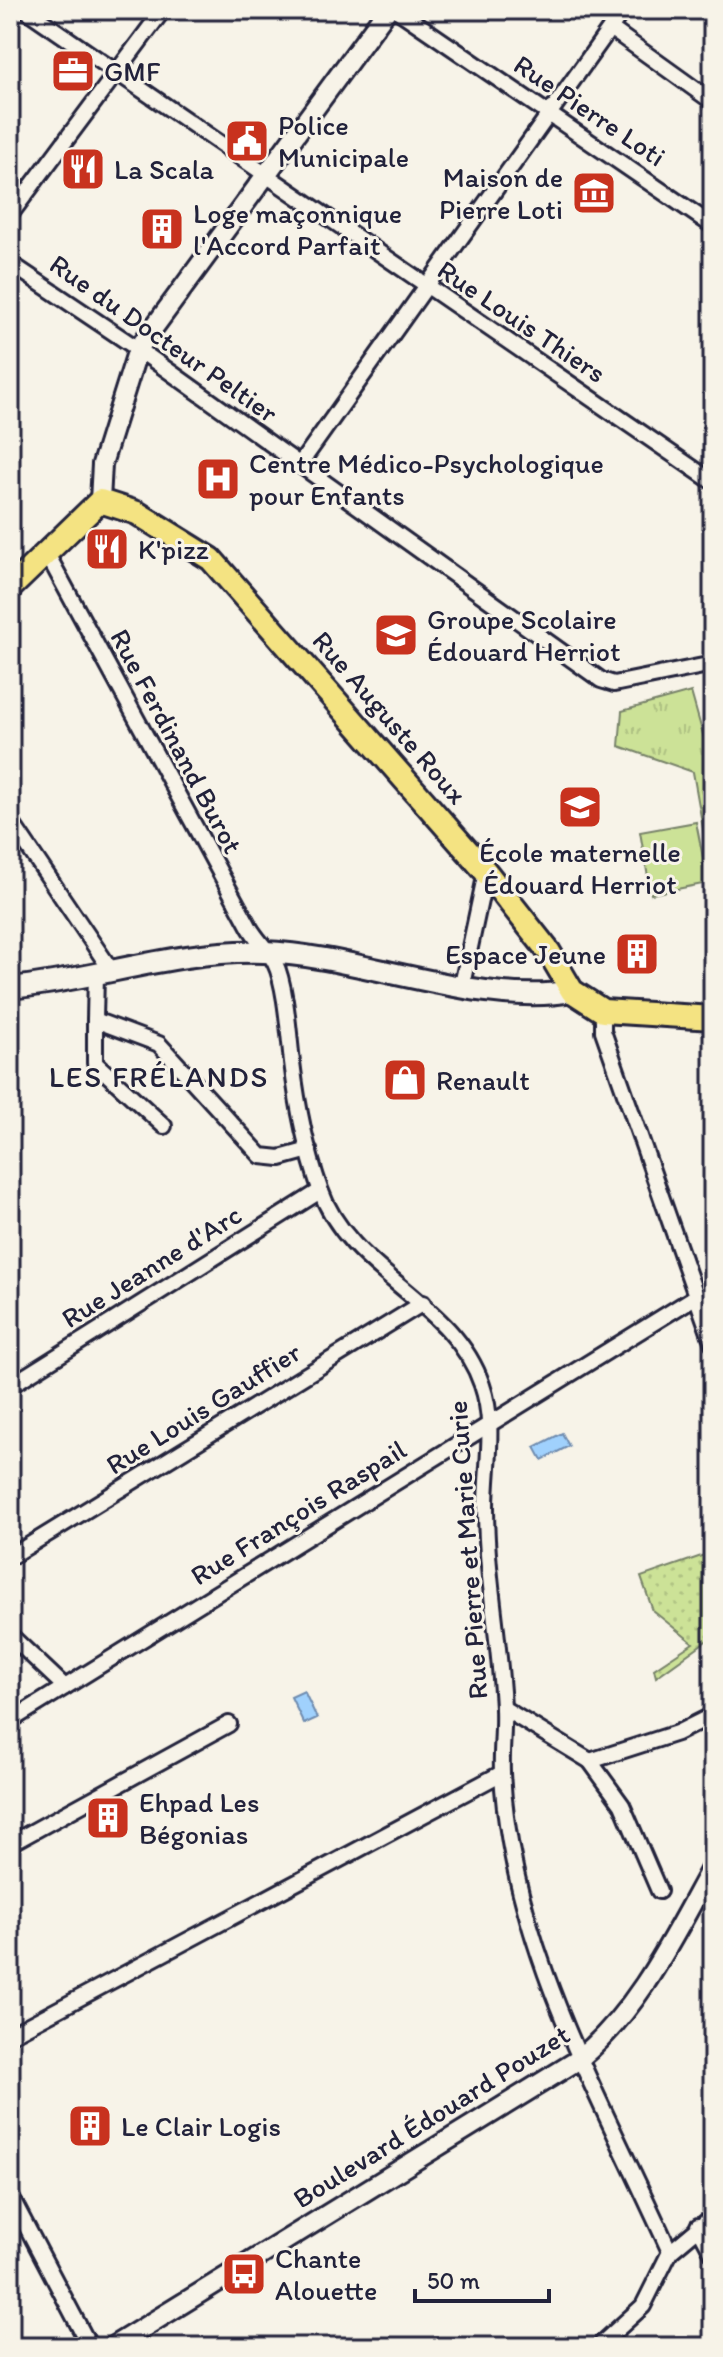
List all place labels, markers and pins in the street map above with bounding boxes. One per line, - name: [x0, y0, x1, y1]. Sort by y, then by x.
- office icon: GMF: [49, 47, 97, 95]
- place label: GMF: [104, 54, 161, 88]
- place label: Police Municipale: [278, 108, 409, 174]
- public building icon: Police Municipale: [223, 117, 271, 165]
- restaurant icon: La Scala: [59, 145, 107, 193]
- place label: La Scala: [114, 152, 215, 186]
- place label: Maison de Pierre Loti: [439, 160, 563, 226]
- museum icon: Maison de Pierre Loti: [570, 169, 618, 217]
- place label: Loge maçonnique l'Accord Parfait: [193, 196, 402, 262]
- building icon: Loge maçonnique l'Accord Parfait: [138, 205, 186, 253]
- place label: Centre Médico-Psychologique pour Enfants: [249, 446, 604, 512]
- hospital icon: Centre Médico-Psychologique pour Enfants: [194, 455, 242, 503]
- restaurant icon: K'pizz: [83, 525, 131, 573]
- place label: K'pizz: [138, 532, 209, 566]
- place label: Groupe Scolaire Édouard Herriot: [427, 602, 620, 668]
- school or university icon: Groupe Scolaire Édouard Herriot: [372, 611, 420, 659]
- school or university icon: École maternelle Édouard Herriot: [556, 783, 604, 831]
- place label: École maternelle Édouard Herriot: [479, 835, 681, 901]
- building icon: Espace Jeune: [613, 930, 661, 978]
- place label: Espace Jeune: [445, 937, 606, 971]
- shop icon: Renault: [381, 1056, 429, 1104]
- place label: Renault: [436, 1063, 530, 1097]
- place label: Ehpad Les Bégonias: [139, 1785, 259, 1851]
- building icon: Ehpad Les Bégonias: [84, 1794, 132, 1842]
- building icon: Le Clair Logis: [66, 2102, 114, 2150]
- place label: Le Clair Logis: [121, 2109, 281, 2143]
- place label: Chante Alouette: [275, 2241, 377, 2307]
- bus stop icon: Chante Alouette: [220, 2250, 268, 2298]

